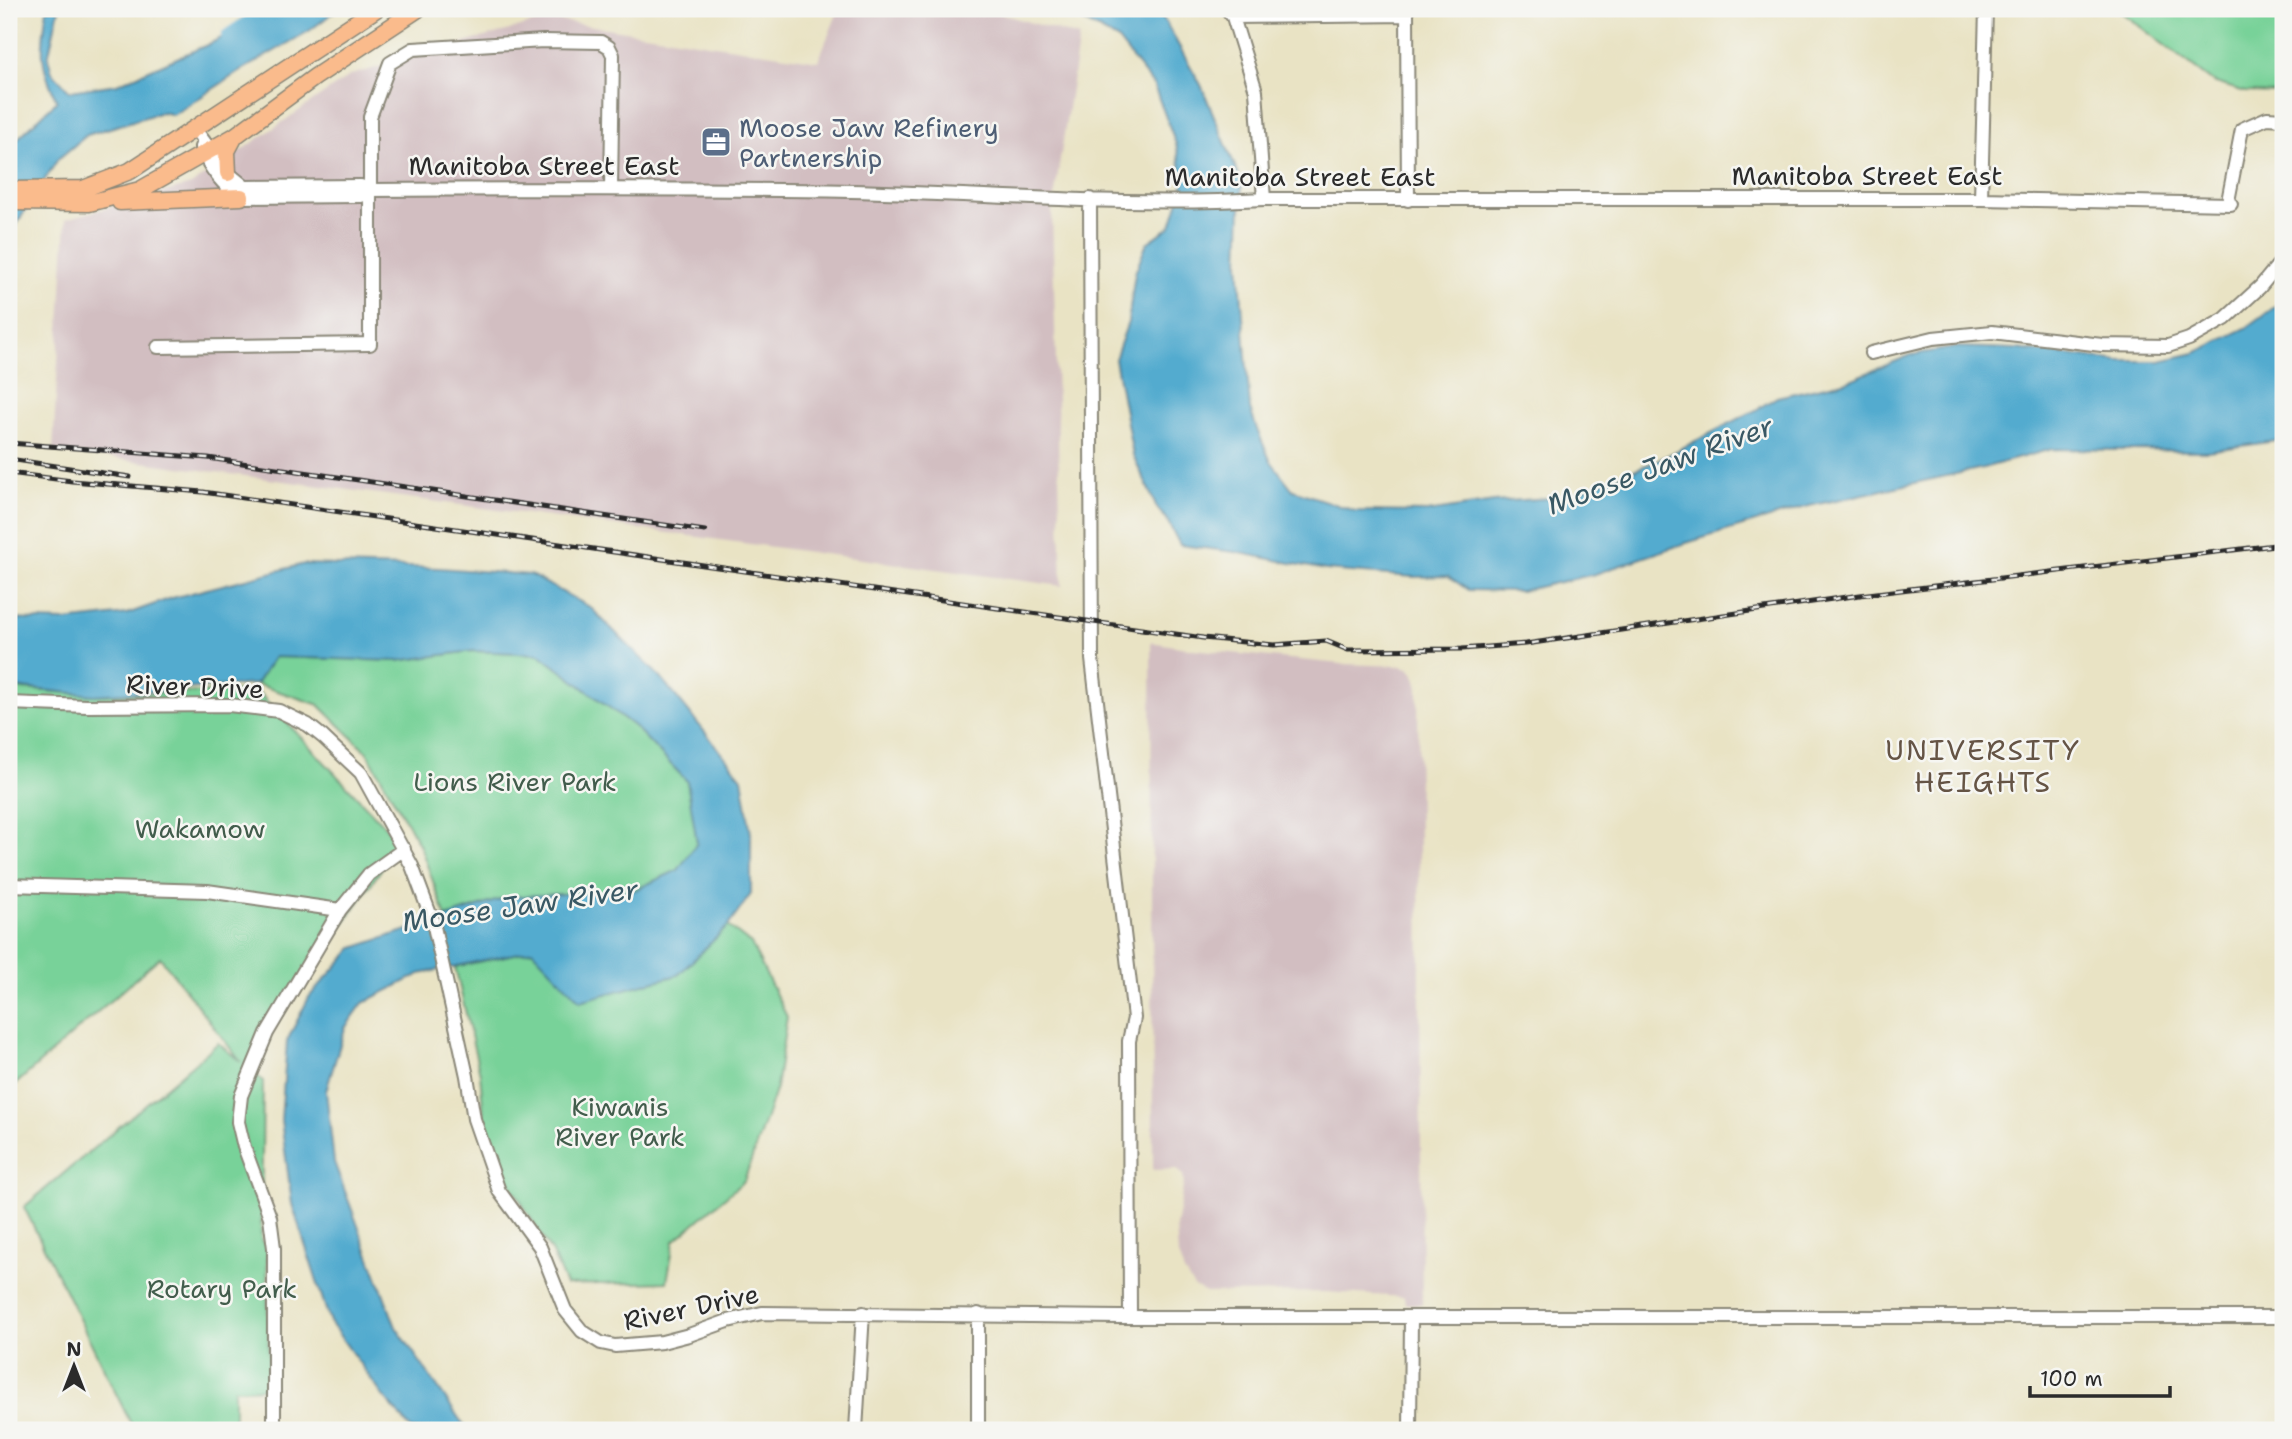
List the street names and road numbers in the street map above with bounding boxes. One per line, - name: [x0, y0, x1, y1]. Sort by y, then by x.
- street label: Manitoba Street East: [408, 148, 680, 183]
- street label: Manitoba Street East: [1731, 158, 2003, 193]
- street label: Manitoba Street East: [1164, 159, 1436, 194]
- street label: River Drive: [126, 666, 264, 706]
- street label: River Drive: [620, 1276, 762, 1338]

